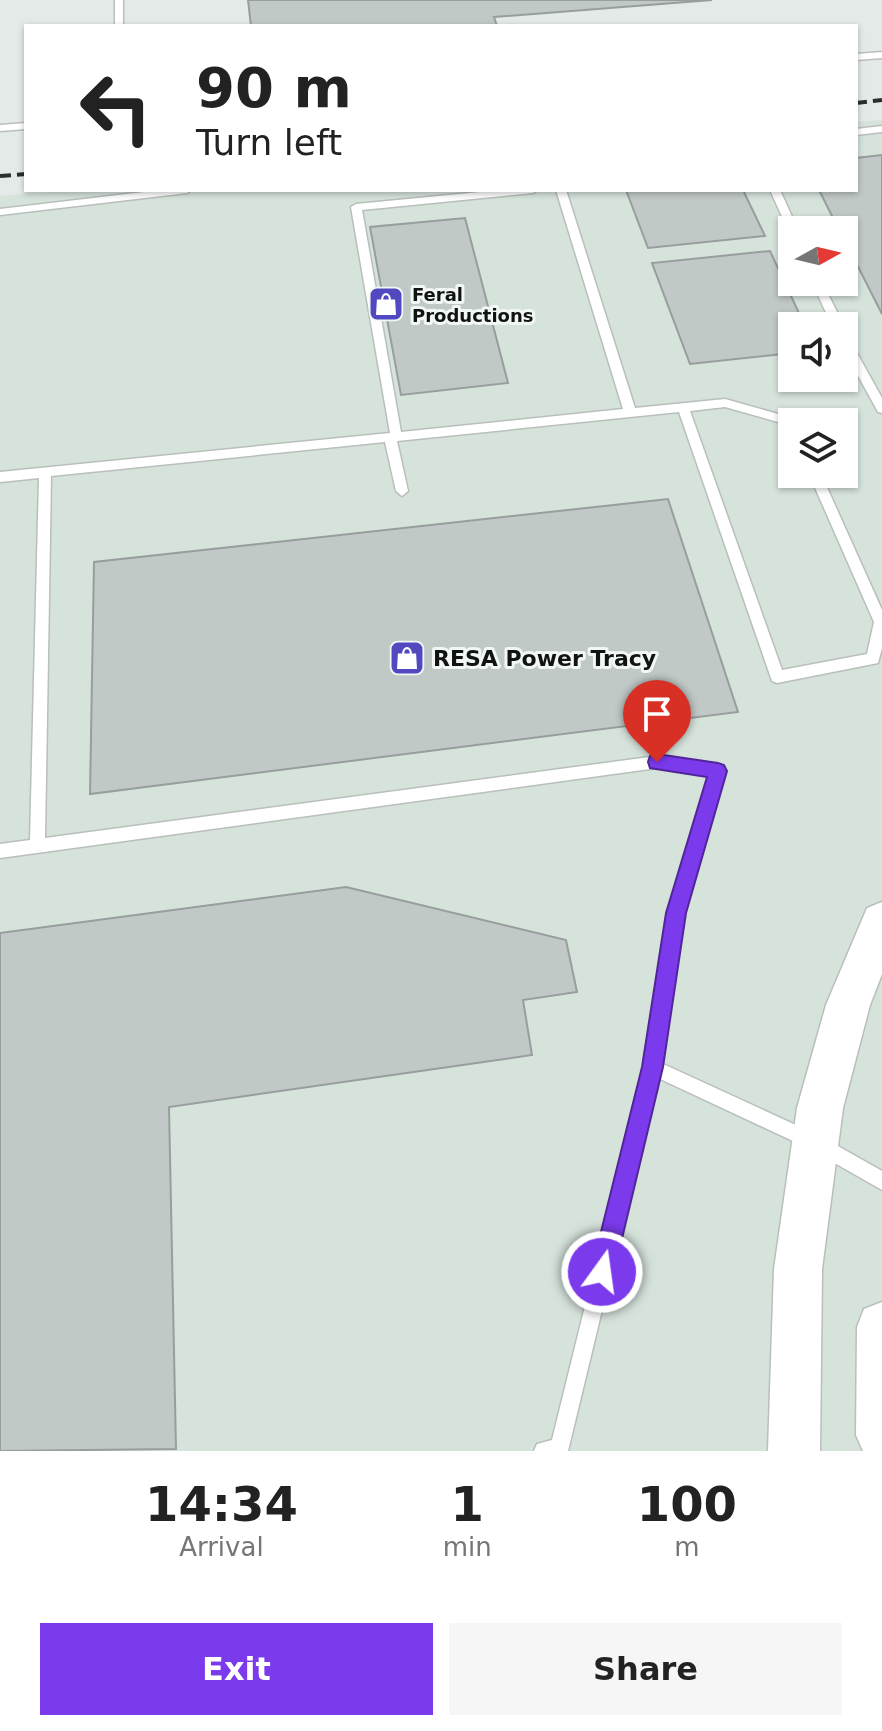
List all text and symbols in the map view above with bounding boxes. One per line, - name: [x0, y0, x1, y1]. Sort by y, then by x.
- text: 90 m: [196, 55, 352, 120]
- icon: left: [64, 56, 168, 160]
- text: Turn left: [196, 122, 342, 163]
- north arrow: [778, 216, 858, 296]
- map controls: [778, 216, 858, 488]
- place label: Feral Productions: [412, 284, 533, 326]
- shop icon: Feral Productions: [367, 285, 405, 323]
- button: sound: [778, 312, 858, 392]
- button: layers: [778, 408, 858, 488]
- shop icon: RESA Power Tracy: [388, 639, 426, 677]
- place label: RESA Power Tracy: [433, 646, 656, 671]
- pin: [623, 680, 691, 762]
- icon: arrive: [635, 692, 679, 736]
- position arrow: [560, 1230, 644, 1314]
- text: 14:34: [145, 1476, 298, 1532]
- text: 1: [451, 1476, 484, 1532]
- text: 100: [637, 1476, 737, 1532]
- text: Arrival: [179, 1532, 264, 1562]
- text: min: [443, 1532, 492, 1562]
- text: m: [674, 1532, 700, 1562]
- button: Exit: [40, 1623, 433, 1715]
- button: Share: [449, 1623, 842, 1715]

